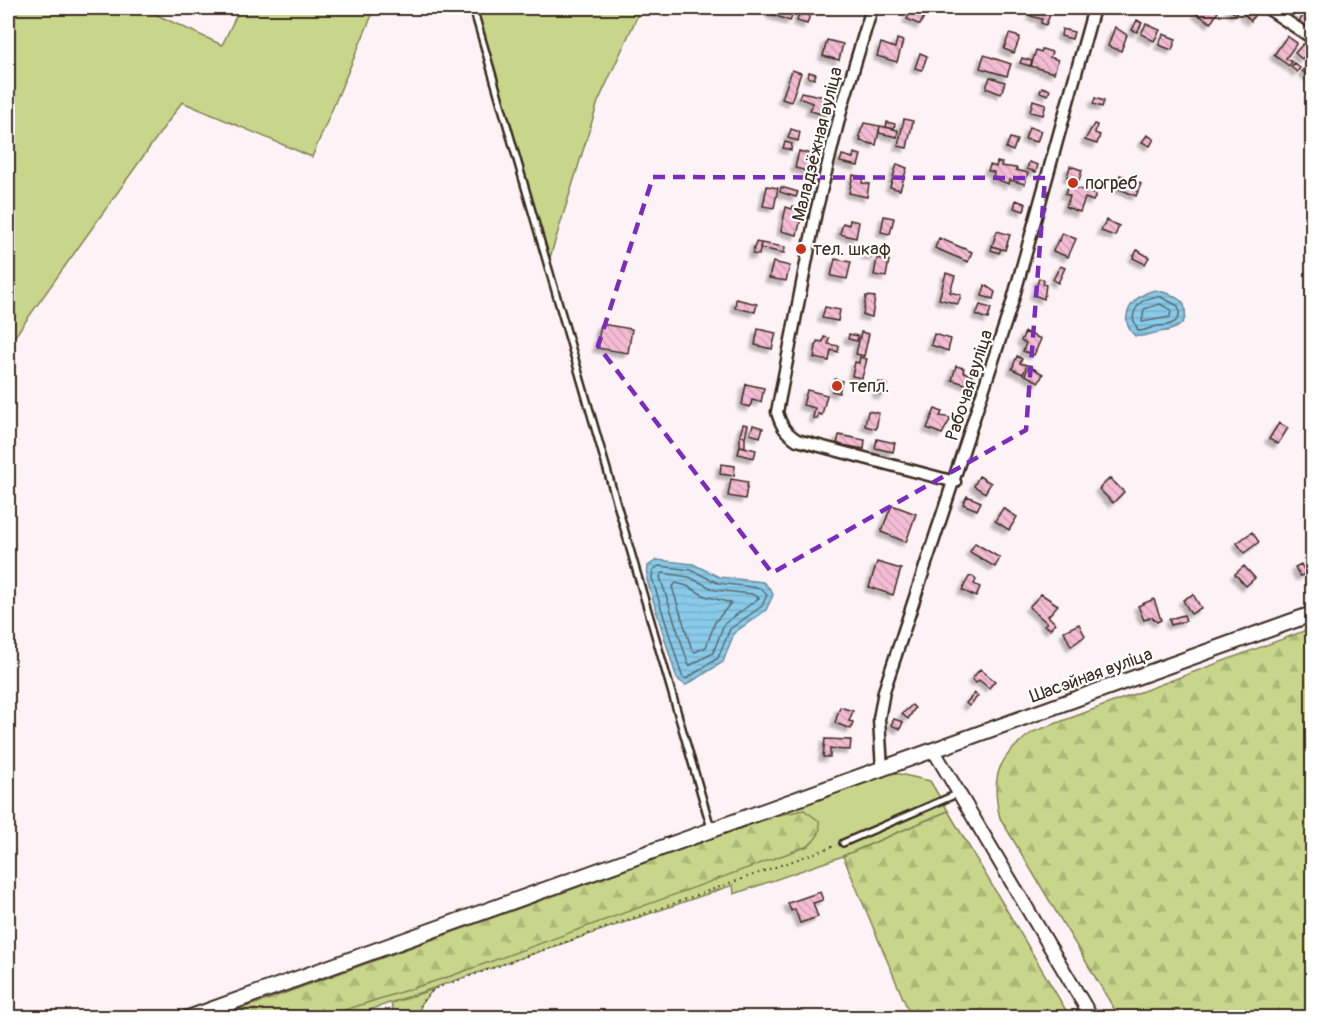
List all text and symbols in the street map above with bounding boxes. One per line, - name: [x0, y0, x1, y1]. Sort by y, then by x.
- street label: Маладзёжная вуліца: [787, 64, 848, 224]
- place label: погреб: [1085, 172, 1138, 195]
- marker: погреб: [1066, 176, 1080, 190]
- place label: тел. шкаф: [813, 238, 891, 261]
- marker: тел. шкаф: [794, 242, 808, 256]
- street label: Рабочая вуліца: [941, 327, 998, 444]
- place label: тепл.: [849, 375, 889, 398]
- marker: тепл.: [830, 379, 844, 393]
- street label: Шасэйная вуліца: [1027, 643, 1156, 708]

